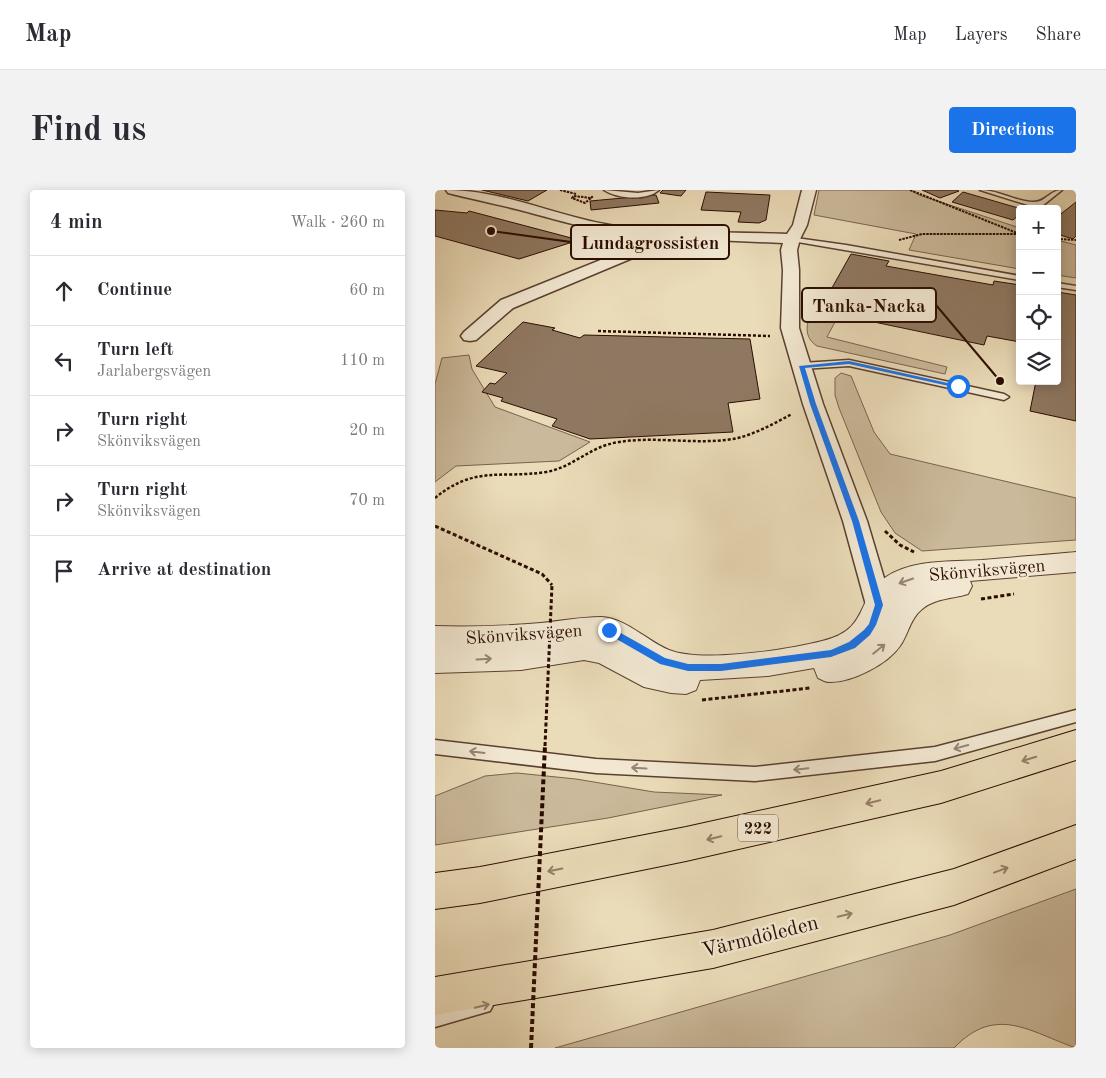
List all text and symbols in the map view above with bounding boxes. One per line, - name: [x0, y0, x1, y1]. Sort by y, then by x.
- text: Map: [25, 23, 72, 47]
- text: Map: [893, 26, 927, 44]
- text: Layers: [955, 26, 1007, 44]
- text: Share: [1035, 26, 1081, 44]
- button: Directions: [949, 107, 1076, 153]
- text: Find us: [30, 113, 146, 148]
- map controls: [1016, 205, 1061, 385]
- button: +: [1016, 205, 1061, 250]
- text: 4 min: [50, 212, 103, 233]
- text: Walk · 260 m: [290, 215, 385, 231]
- callout: Lundagrossisten: [571, 225, 729, 259]
- text: Lundagrossisten: [581, 235, 719, 254]
- button: −: [1016, 250, 1061, 295]
- icon: ahead: [50, 277, 78, 305]
- text: Continue: [97, 281, 172, 300]
- text: 60 m: [349, 283, 385, 299]
- callout: Tanka-Nacka: [802, 288, 936, 322]
- button: locate: [1016, 295, 1061, 340]
- text: Tanka-Nacka: [812, 298, 926, 317]
- button: layers: [1016, 340, 1061, 385]
- text: Turn left: [97, 341, 174, 360]
- icon: left: [50, 347, 78, 375]
- text: 110 m: [340, 353, 385, 369]
- text: Jarlabergsvägen: [97, 364, 211, 380]
- route start: [947, 375, 970, 398]
- text: Turn right: [97, 411, 187, 430]
- icon: right: [50, 417, 78, 445]
- text: 20 m: [349, 423, 385, 439]
- text: Skönviksvägen: [97, 434, 201, 450]
- text: Turn right: [97, 481, 187, 500]
- icon: right: [50, 487, 78, 515]
- text: 70 m: [349, 493, 385, 509]
- text: Skönviksvägen: [97, 504, 201, 520]
- icon: arrive: [50, 557, 78, 585]
- street label: Skönviksvägen: [928, 557, 1046, 585]
- text: Arrive at destination: [97, 561, 271, 580]
- one-way arrow: [899, 576, 915, 586]
- route end: [598, 619, 621, 642]
- street label: Skönviksvägen: [465, 622, 583, 648]
- one-way arrow: [872, 644, 885, 655]
- one-way arrow: [475, 654, 491, 663]
- one-way arrow: [954, 743, 970, 752]
- one-way arrow: [469, 747, 485, 757]
- one-way arrow: [1022, 755, 1038, 765]
- one-way arrow: [631, 764, 647, 773]
- one-way arrow: [793, 764, 809, 774]
- one-way arrow: [865, 798, 881, 807]
- road number: 222: [738, 814, 778, 841]
- one-way arrow: [707, 834, 723, 843]
- one-way arrow: [993, 865, 1008, 874]
- one-way arrow: [547, 866, 563, 875]
- one-way arrow: [837, 909, 853, 919]
- street label: Värmdöleden: [700, 913, 821, 962]
- one-way arrow: [474, 1001, 490, 1010]

